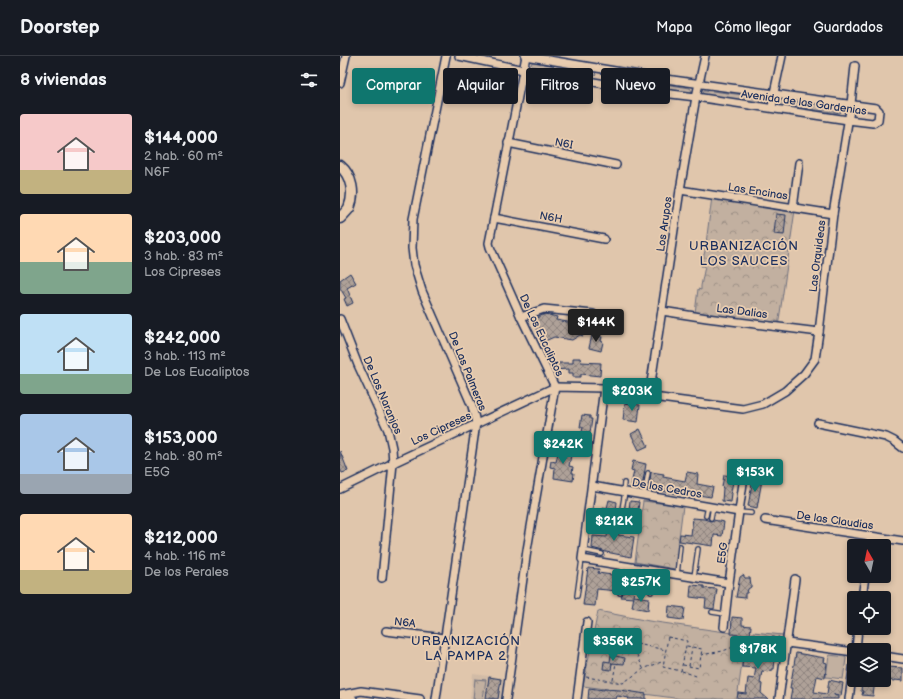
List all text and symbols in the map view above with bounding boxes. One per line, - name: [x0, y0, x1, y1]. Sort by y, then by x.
- text: Doorstep: [20, 16, 100, 39]
- text: Mapa: [656, 19, 692, 36]
- text: Cómo llegar: [714, 19, 791, 36]
- text: Guardados: [813, 19, 883, 36]
- chip: Comprar: [352, 68, 435, 104]
- chip: Alquilar: [443, 68, 518, 104]
- chip: Filtros: [526, 68, 593, 104]
- chip: Nuevo: [601, 68, 670, 104]
- icon: filters: [298, 69, 320, 91]
- text: 8 viviendas: [20, 70, 107, 90]
- street label: Avenida de las Gardenias: [740, 87, 868, 118]
- text: $144,000: [144, 128, 218, 148]
- icon: home: [52, 130, 100, 178]
- street label: N6I: [554, 135, 575, 152]
- text: 2 hab. · 60 m²: [144, 148, 223, 164]
- text: N6F: [144, 164, 169, 180]
- street label: Las Encinas: [727, 180, 789, 203]
- street label: Los Arupos: [654, 195, 675, 252]
- street label: N6H: [538, 209, 563, 226]
- street label: Las Orquideas: [807, 219, 828, 293]
- text: $203,000: [144, 228, 221, 248]
- icon: home: [52, 230, 100, 278]
- district label: URBANIZACIÓN LOS SAUCES: [689, 237, 799, 269]
- text: 3 hab. · 83 m²: [144, 248, 223, 264]
- text: Los Cipreses: [144, 264, 221, 280]
- street label: De Los Eucaliptos: [517, 292, 567, 379]
- street label: Las Dalias: [716, 302, 769, 321]
- pin: $144K: [568, 309, 624, 343]
- text: $144K: [577, 314, 615, 330]
- text: $242,000: [144, 328, 220, 348]
- icon: home: [52, 330, 100, 378]
- street label: De Las Palmeras: [446, 330, 490, 413]
- text: 3 hab. · 113 m²: [144, 348, 226, 364]
- street label: De Los Naranjos: [360, 354, 405, 436]
- text: De Los Eucaliptos: [144, 364, 249, 380]
- pin: $203K: [604, 378, 660, 412]
- text: $203K: [612, 383, 652, 399]
- street label: Los Cipreses: [409, 409, 474, 448]
- text: $153,000: [144, 428, 218, 448]
- icon: home: [52, 430, 100, 478]
- pin: $242K: [535, 431, 591, 465]
- text: $242K: [543, 436, 583, 452]
- text: 2 hab. · 80 m²: [144, 448, 223, 464]
- pin: $153K: [727, 459, 783, 493]
- text: E5G: [144, 464, 170, 480]
- text: $153K: [736, 464, 774, 480]
- street label: De los Cedros: [631, 476, 703, 501]
- pin: $212K: [586, 508, 642, 542]
- street label: De las Claudias: [796, 509, 875, 532]
- text: $212K: [595, 513, 633, 529]
- text: $212,000: [144, 528, 218, 548]
- icon: home: [52, 530, 100, 578]
- north arrow: [847, 539, 891, 583]
- map controls: [847, 539, 891, 687]
- street label: E5G: [715, 541, 730, 565]
- text: 4 hab. · 116 m²: [144, 548, 226, 564]
- text: De los Perales: [144, 564, 229, 580]
- pin: $257K: [613, 569, 669, 603]
- text: $257K: [621, 574, 661, 590]
- button: locate: [847, 591, 891, 635]
- street label: N6A: [393, 615, 417, 630]
- pin: $356K: [585, 628, 641, 662]
- district label: URBANIZACIÓN LA PAMPA 2: [411, 632, 521, 664]
- text: $356K: [593, 633, 633, 649]
- pin: $178K: [730, 636, 786, 670]
- text: $178K: [739, 641, 777, 657]
- button: layers: [847, 643, 891, 687]

